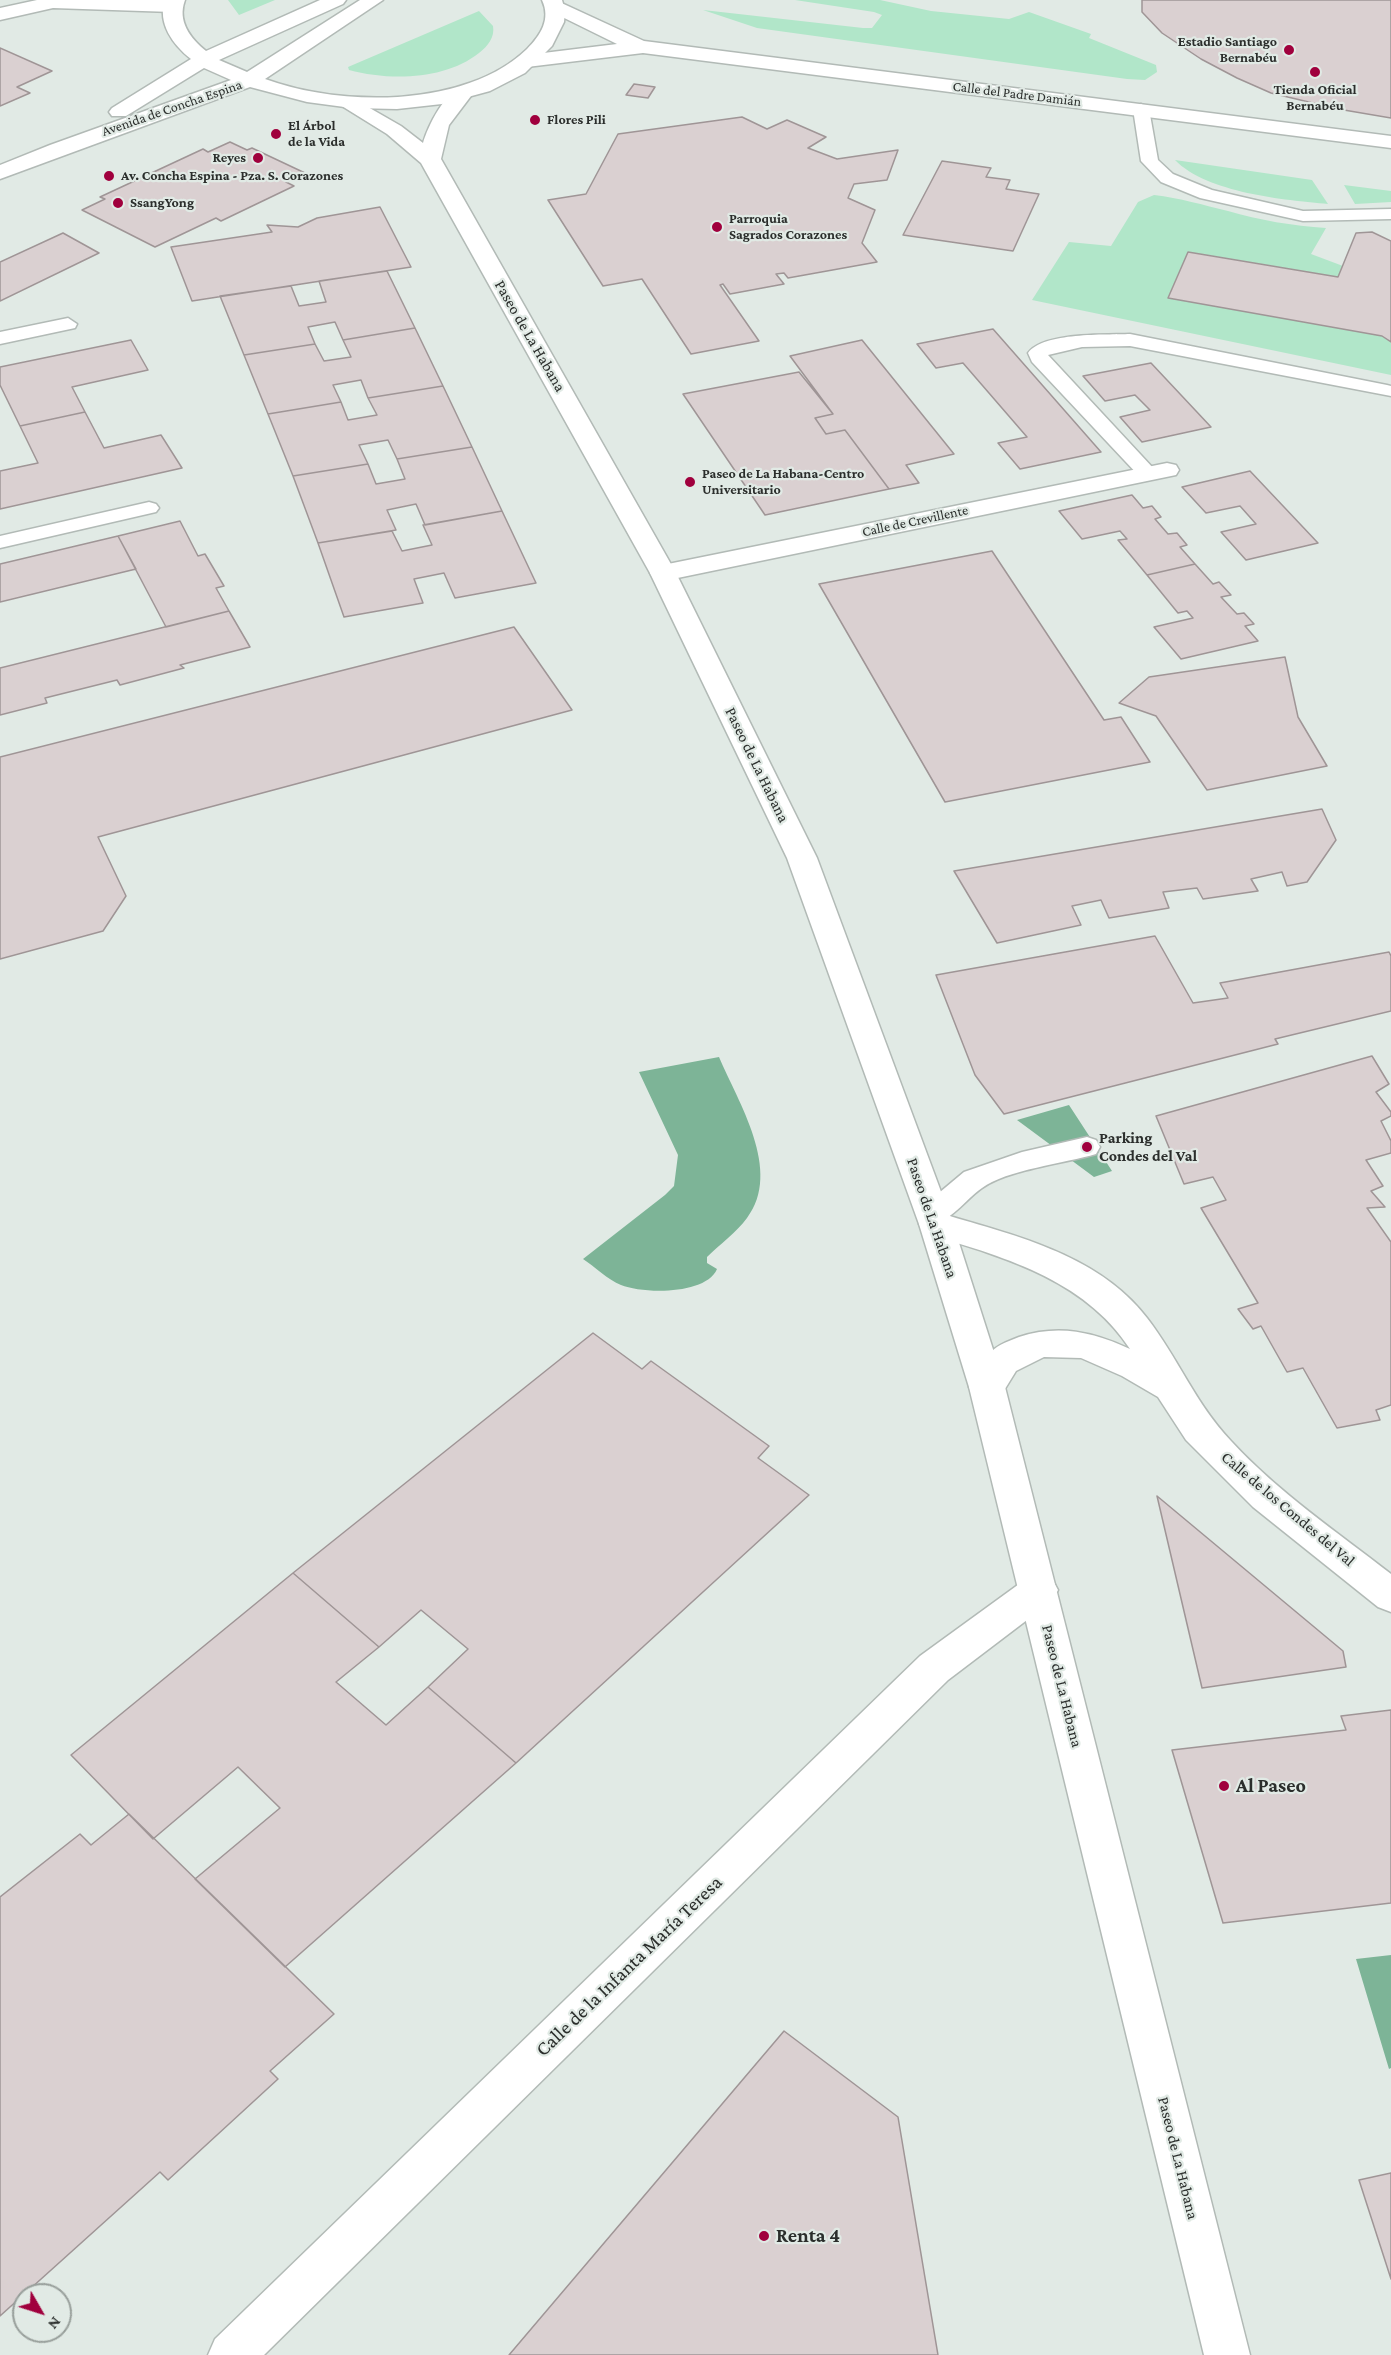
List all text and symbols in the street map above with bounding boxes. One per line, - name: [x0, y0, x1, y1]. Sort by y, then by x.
- place label: Estadio Santiago Bernabéu: [1178, 34, 1277, 66]
- marker: Estadio Santiago Bernabéu: [1282, 43, 1296, 57]
- marker: Tienda Oficial Bernabéu: [1308, 65, 1322, 79]
- street label: Avenida de Concha Espina: [100, 76, 244, 140]
- street label: Calle del Padre Damián: [952, 78, 1082, 110]
- place label: Tienda Oficial Bernabéu: [1273, 82, 1357, 114]
- place label: Flores Pili: [547, 112, 606, 128]
- marker: Flores Pili: [528, 113, 542, 127]
- place label: El Árbol de la Vida: [288, 118, 345, 150]
- marker: El Árbol de la Vida: [269, 127, 283, 141]
- place label: Reyes: [212, 150, 246, 166]
- marker: Reyes: [251, 151, 265, 165]
- place label: Av. Concha Espina - Pza. S. Corazones: [121, 168, 343, 184]
- marker: Av. Concha Espina - Pza. S. Corazones: [102, 169, 116, 183]
- place label: SsangYong: [130, 195, 194, 211]
- marker: SsangYong: [111, 196, 125, 210]
- place label: Parroquia Sagrados Corazones: [729, 211, 847, 244]
- marker: Parroquia Sagrados Corazones: [710, 220, 724, 234]
- street label: Paseo de La Habana: [490, 277, 570, 395]
- place label: Paseo de La Habana-Centro Universitario: [702, 466, 864, 498]
- marker: Paseo de La Habana-Centro Universitario: [683, 475, 697, 489]
- street label: Calle de Crevillente: [860, 502, 970, 540]
- street label: Paseo de La Habana: [721, 704, 793, 826]
- place label: Parking Condes del Val: [1099, 1128, 1197, 1166]
- marker: Parking Condes del Val: [1080, 1140, 1094, 1154]
- street label: Paseo de La Habana: [902, 1155, 962, 1281]
- street label: Calle de los Condes del Val: [1217, 1448, 1359, 1570]
- street label: Paseo de La Habana: [1037, 1623, 1087, 1749]
- place label: Al Paseo: [1236, 1774, 1306, 1798]
- marker: Al Paseo: [1217, 1779, 1231, 1793]
- street label: Calle de la Infanta María Teresa: [531, 1870, 727, 2062]
- street label: Paseo de La Habana: [1153, 2095, 1203, 2221]
- place label: Renta 4: [776, 2224, 840, 2248]
- marker: Renta 4: [757, 2229, 771, 2243]
- north arrow: [12, 2283, 72, 2343]
- text: N: [45, 2314, 65, 2333]

